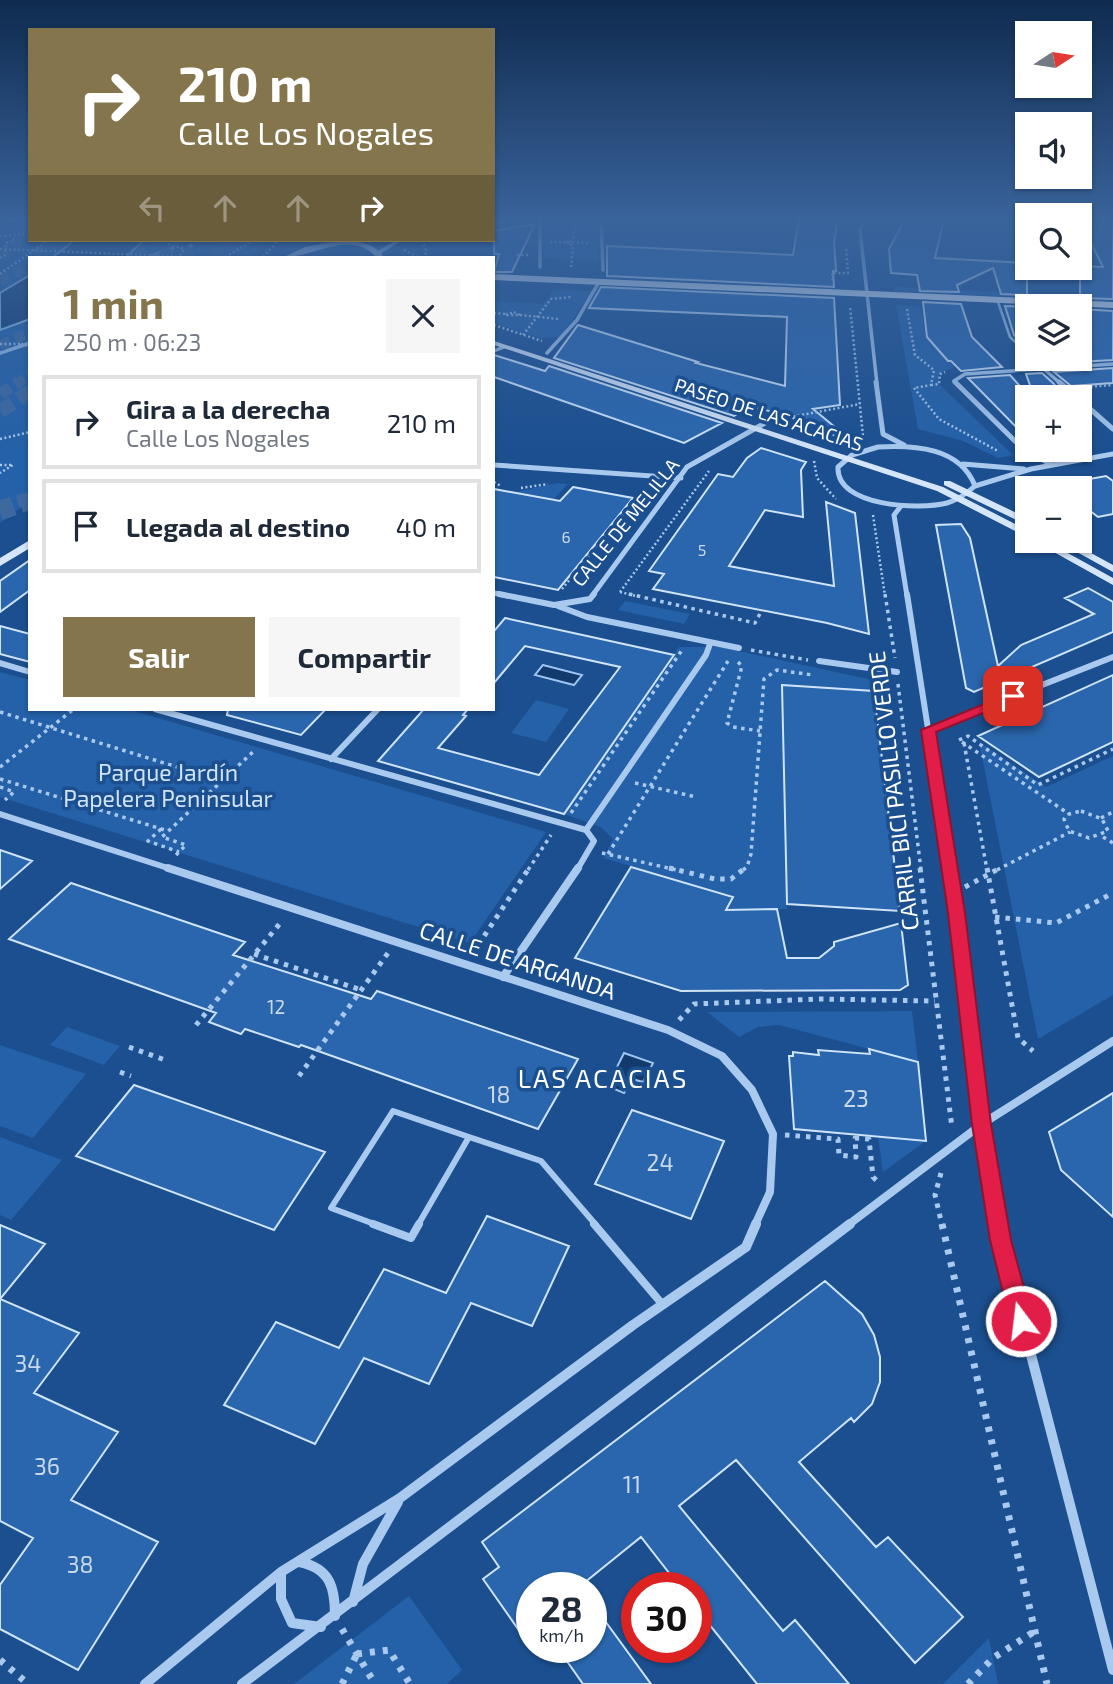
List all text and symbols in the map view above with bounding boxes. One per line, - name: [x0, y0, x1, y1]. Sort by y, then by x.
- north arrow: [1015, 21, 1092, 98]
- map controls: [1015, 21, 1092, 553]
- text: 210 m: [178, 53, 312, 112]
- icon: right: [63, 56, 154, 147]
- button: sound: [1015, 112, 1092, 189]
- text: Calle Los Nogales: [178, 113, 434, 151]
- icon: left: [133, 189, 171, 227]
- icon: ahead: [206, 189, 244, 227]
- icon: ahead: [279, 189, 317, 227]
- icon: right: [352, 189, 390, 227]
- button: search: [1015, 203, 1092, 280]
- text: 1 min: [63, 277, 164, 327]
- button: close: [386, 279, 460, 353]
- button: layers: [1015, 294, 1092, 371]
- text: 250 m · 06:23: [63, 328, 201, 356]
- street label: PASEO DE LAS ACACIAS: [672, 373, 866, 455]
- button: +: [1015, 385, 1092, 462]
- text: Gira a la derecha: [126, 393, 330, 424]
- icon: right: [67, 403, 105, 441]
- text: 210 m: [387, 407, 456, 438]
- text: Calle Los Nogales: [126, 424, 310, 452]
- street label: CALLE DE MELILLA: [566, 453, 684, 591]
- button: −: [1015, 476, 1092, 553]
- icon: arrive: [67, 507, 105, 545]
- text: Llegada al destino: [126, 511, 350, 542]
- text: 40 m: [396, 511, 456, 542]
- house number: 6: [561, 527, 571, 546]
- house number: 5: [698, 540, 706, 559]
- button: Salir: [63, 617, 255, 697]
- button: Compartir: [269, 617, 460, 697]
- street label: CARRIL BICI PASILLO VERDE: [862, 650, 924, 932]
- pin: [983, 666, 1043, 726]
- icon: arrive: [994, 677, 1032, 715]
- park label: Parque Jardín Papelera Peninsular: [63, 758, 273, 812]
- street label: CALLE DE ARGANDA: [416, 915, 620, 1005]
- house number: 12: [267, 995, 285, 1018]
- district label: LAS ACACIAS: [518, 1062, 688, 1093]
- house number: 18: [487, 1080, 511, 1108]
- house number: 23: [843, 1084, 869, 1112]
- house number: 24: [646, 1148, 674, 1176]
- position arrow: [984, 1284, 1058, 1358]
- house number: 34: [15, 1349, 41, 1377]
- house number: 36: [34, 1452, 60, 1480]
- house number: 11: [623, 1470, 641, 1498]
- house number: 38: [67, 1550, 93, 1578]
- speed limit sign: 30: [621, 1572, 712, 1663]
- text: 28: [540, 1587, 583, 1629]
- text: km/h: [539, 1624, 584, 1646]

